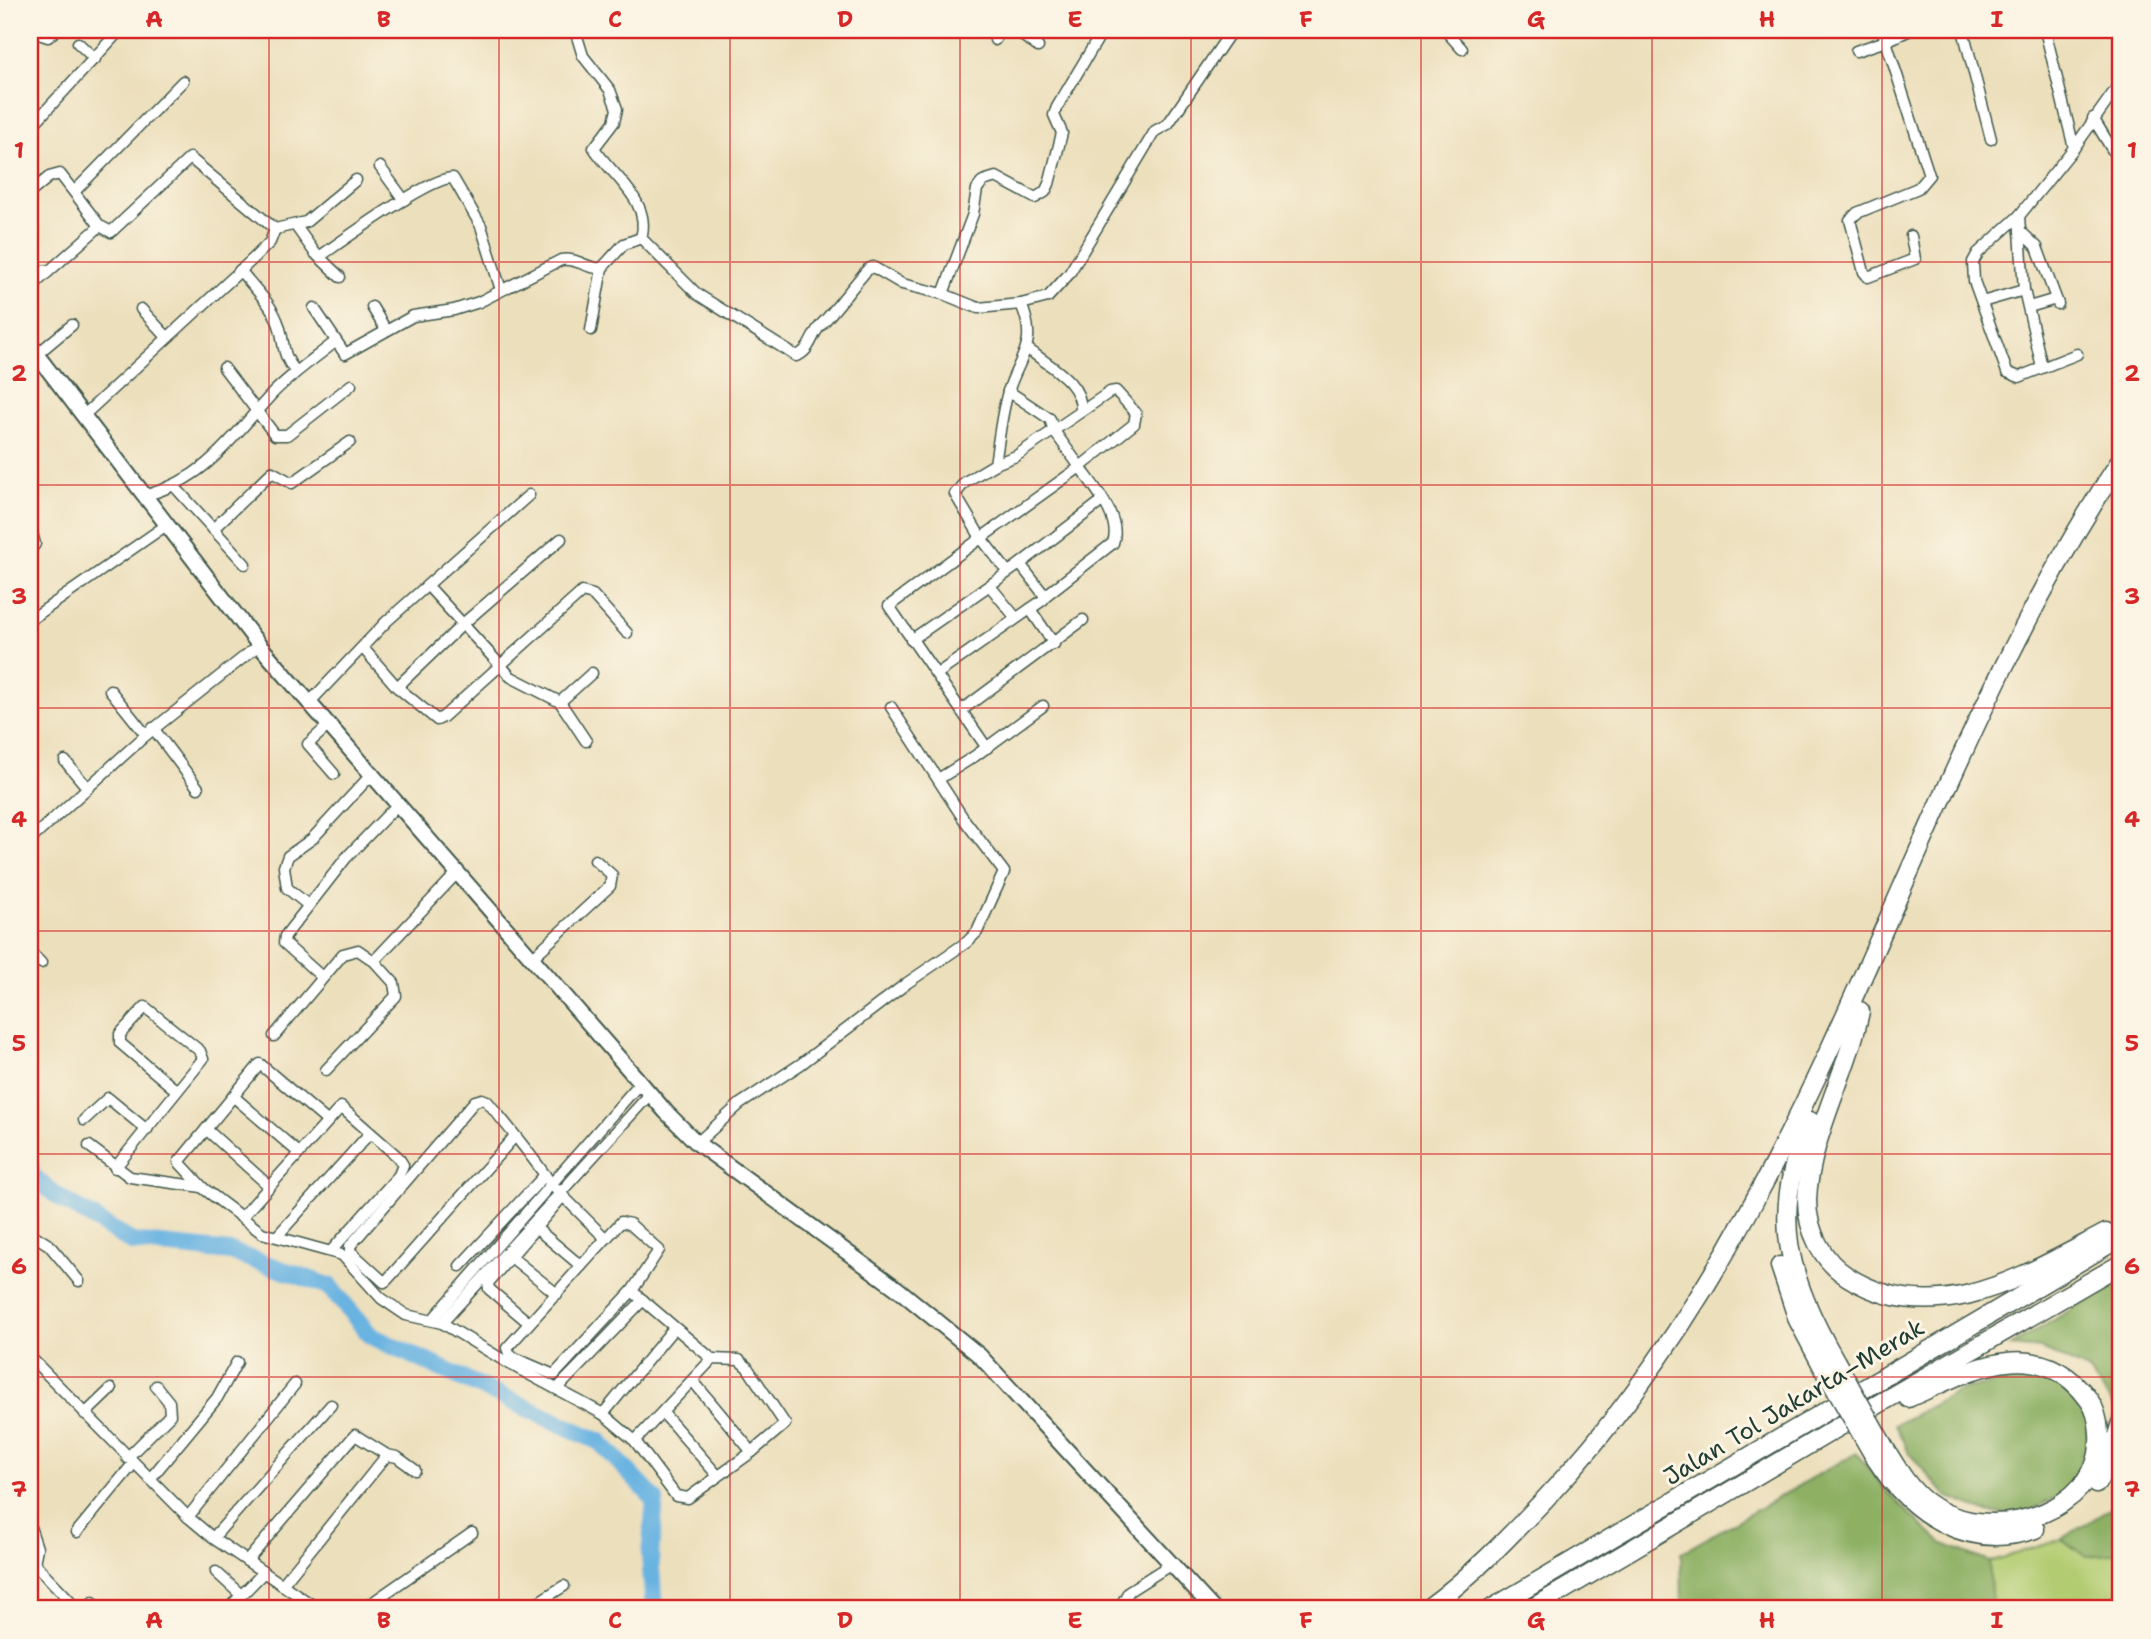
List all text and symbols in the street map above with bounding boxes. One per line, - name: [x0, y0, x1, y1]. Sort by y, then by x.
- text: A: [145, 4, 163, 34]
- text: B: [377, 4, 391, 34]
- text: C: [608, 4, 622, 34]
- text: D: [837, 4, 853, 34]
- text: E: [1067, 4, 1083, 34]
- text: F: [1299, 4, 1313, 34]
- text: G: [1527, 4, 1546, 34]
- text: H: [1759, 4, 1775, 34]
- text: I: [1991, 4, 2004, 34]
- text: 1: [14, 135, 24, 165]
- text: 1: [2127, 135, 2137, 165]
- text: 2: [11, 358, 27, 388]
- text: 2: [2124, 358, 2140, 388]
- text: 3: [11, 581, 27, 611]
- text: 3: [2124, 581, 2140, 611]
- text: 4: [11, 804, 27, 834]
- text: 4: [2124, 804, 2140, 834]
- text: 5: [12, 1028, 26, 1058]
- text: 5: [2125, 1028, 2139, 1058]
- text: 6: [11, 1251, 27, 1281]
- text: 6: [2124, 1251, 2140, 1281]
- street label: Jalan Tol Jakarta–Merak: [1658, 1311, 1930, 1493]
- text: 7: [11, 1474, 27, 1504]
- text: 7: [2124, 1474, 2140, 1504]
- text: A: [145, 1605, 163, 1635]
- text: B: [377, 1605, 391, 1635]
- text: C: [608, 1605, 622, 1635]
- text: D: [837, 1605, 853, 1635]
- text: E: [1067, 1605, 1083, 1635]
- text: F: [1299, 1605, 1313, 1635]
- text: G: [1527, 1605, 1546, 1635]
- text: H: [1759, 1605, 1775, 1635]
- text: I: [1991, 1605, 2004, 1635]

